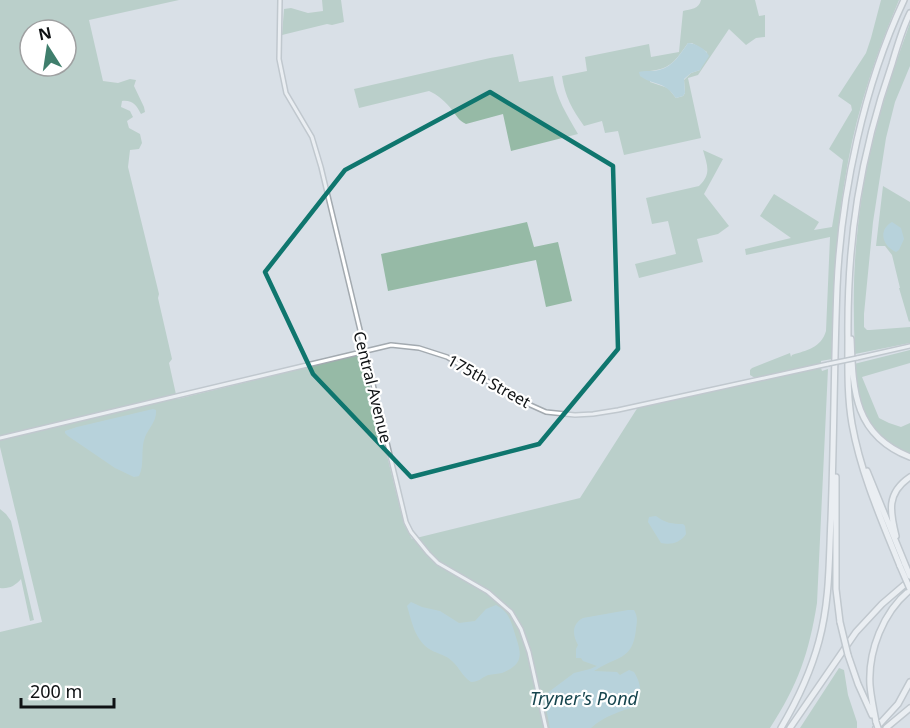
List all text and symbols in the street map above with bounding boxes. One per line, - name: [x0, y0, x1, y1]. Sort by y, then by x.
- north arrow: [18, 18, 78, 78]
- text: N: [36, 21, 54, 45]
- street label: Central Avenue: [348, 329, 398, 445]
- street label: 175th Street: [443, 349, 535, 413]
- scale bar: [21, 671, 114, 709]
- text: 200 m: [30, 679, 82, 703]
- water label: Tryner's Pond: [530, 686, 639, 710]

